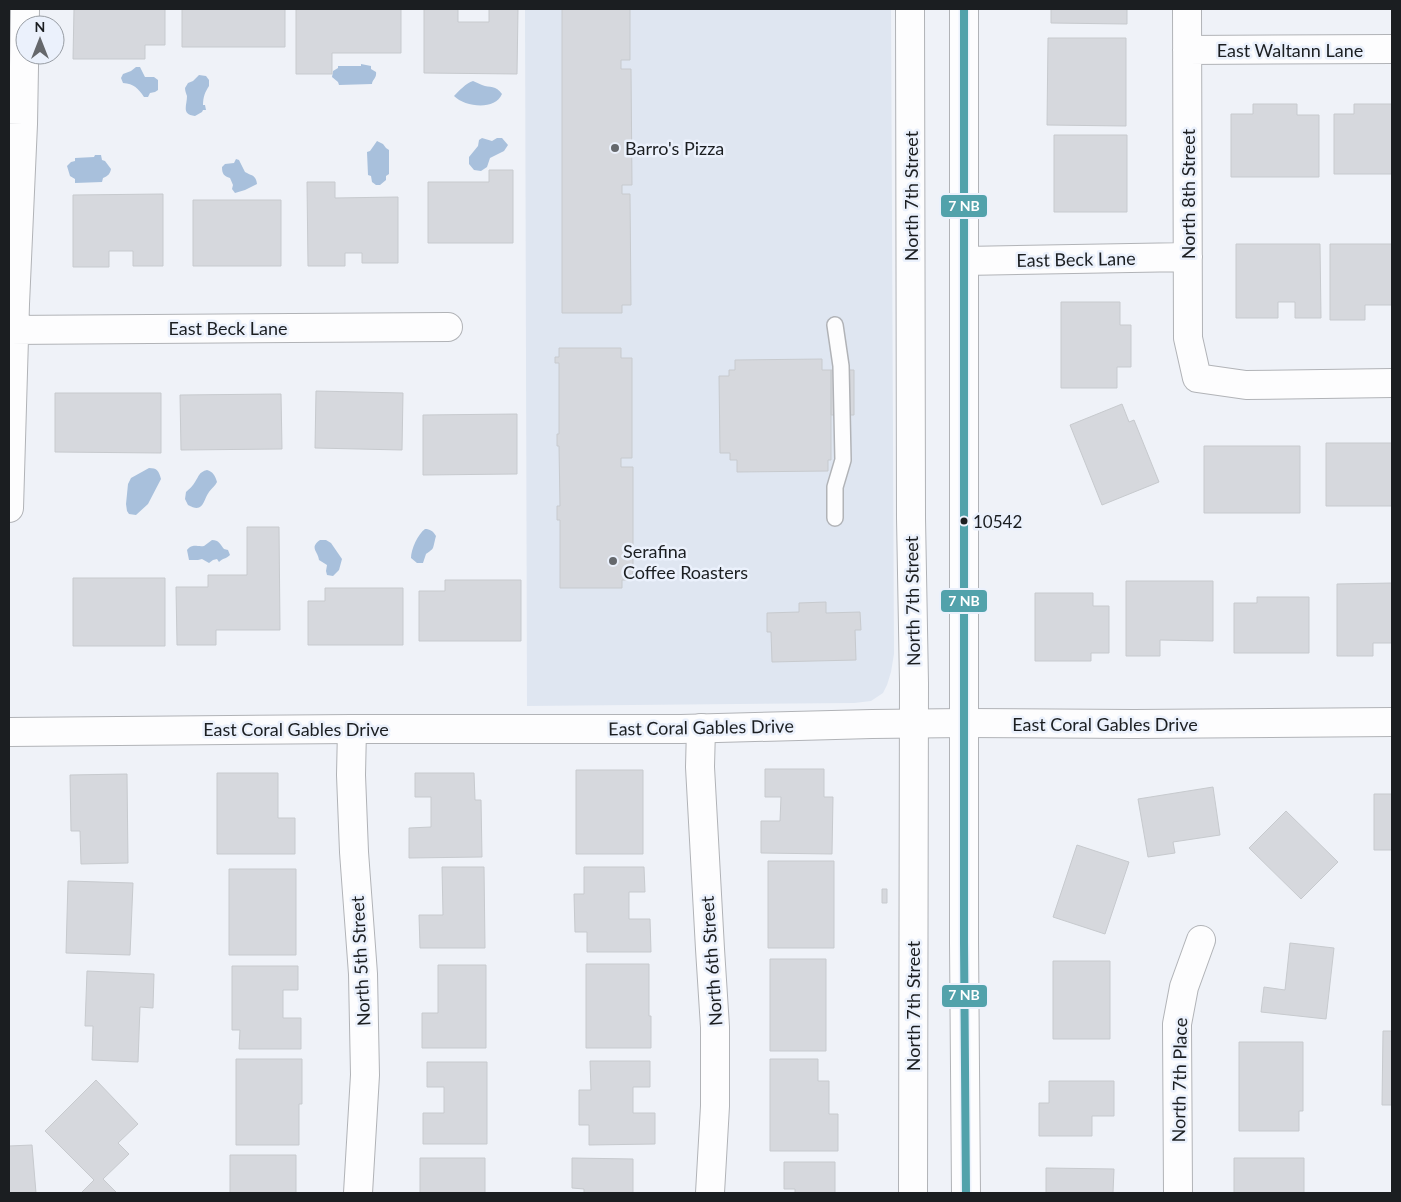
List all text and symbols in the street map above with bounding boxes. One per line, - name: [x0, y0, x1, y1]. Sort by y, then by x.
- north arrow: [15, 15, 65, 65]
- text: N: [35, 18, 45, 35]
- street label: East Waltann Lane: [1217, 39, 1363, 61]
- street label: North 8th Street: [1177, 128, 1199, 259]
- street label: North 7th Street: [900, 130, 922, 261]
- place label: Barro's Pizza: [625, 137, 724, 159]
- marker: Barro's Pizza: [609, 142, 621, 154]
- line badge: 7 NB: [940, 194, 988, 218]
- text: 7 NB: [948, 197, 980, 214]
- street label: East Beck Lane: [1016, 247, 1136, 271]
- street label: East Beck Lane: [168, 317, 288, 339]
- place label: 10542: [973, 511, 1022, 532]
- marker: 10542: [959, 516, 969, 526]
- street label: North 7th Street: [900, 535, 924, 666]
- place label: Serafina Coffee Roasters: [623, 540, 748, 583]
- marker: Serafina Coffee Roasters: [607, 555, 619, 567]
- line badge: 7 NB: [940, 589, 988, 613]
- text: 7 NB: [948, 592, 980, 609]
- street label: East Coral Gables Drive: [1012, 713, 1198, 735]
- street label: East Coral Gables Drive: [608, 714, 794, 740]
- street label: East Coral Gables Drive: [203, 718, 389, 740]
- street label: North 5th Street: [346, 895, 374, 1027]
- street label: North 6th Street: [695, 895, 727, 1027]
- street label: North 7th Street: [902, 940, 924, 1071]
- line badge: 7 NB: [941, 984, 988, 1008]
- text: 7 NB: [948, 986, 980, 1003]
- street label: North 7th Place: [1167, 1017, 1191, 1143]

